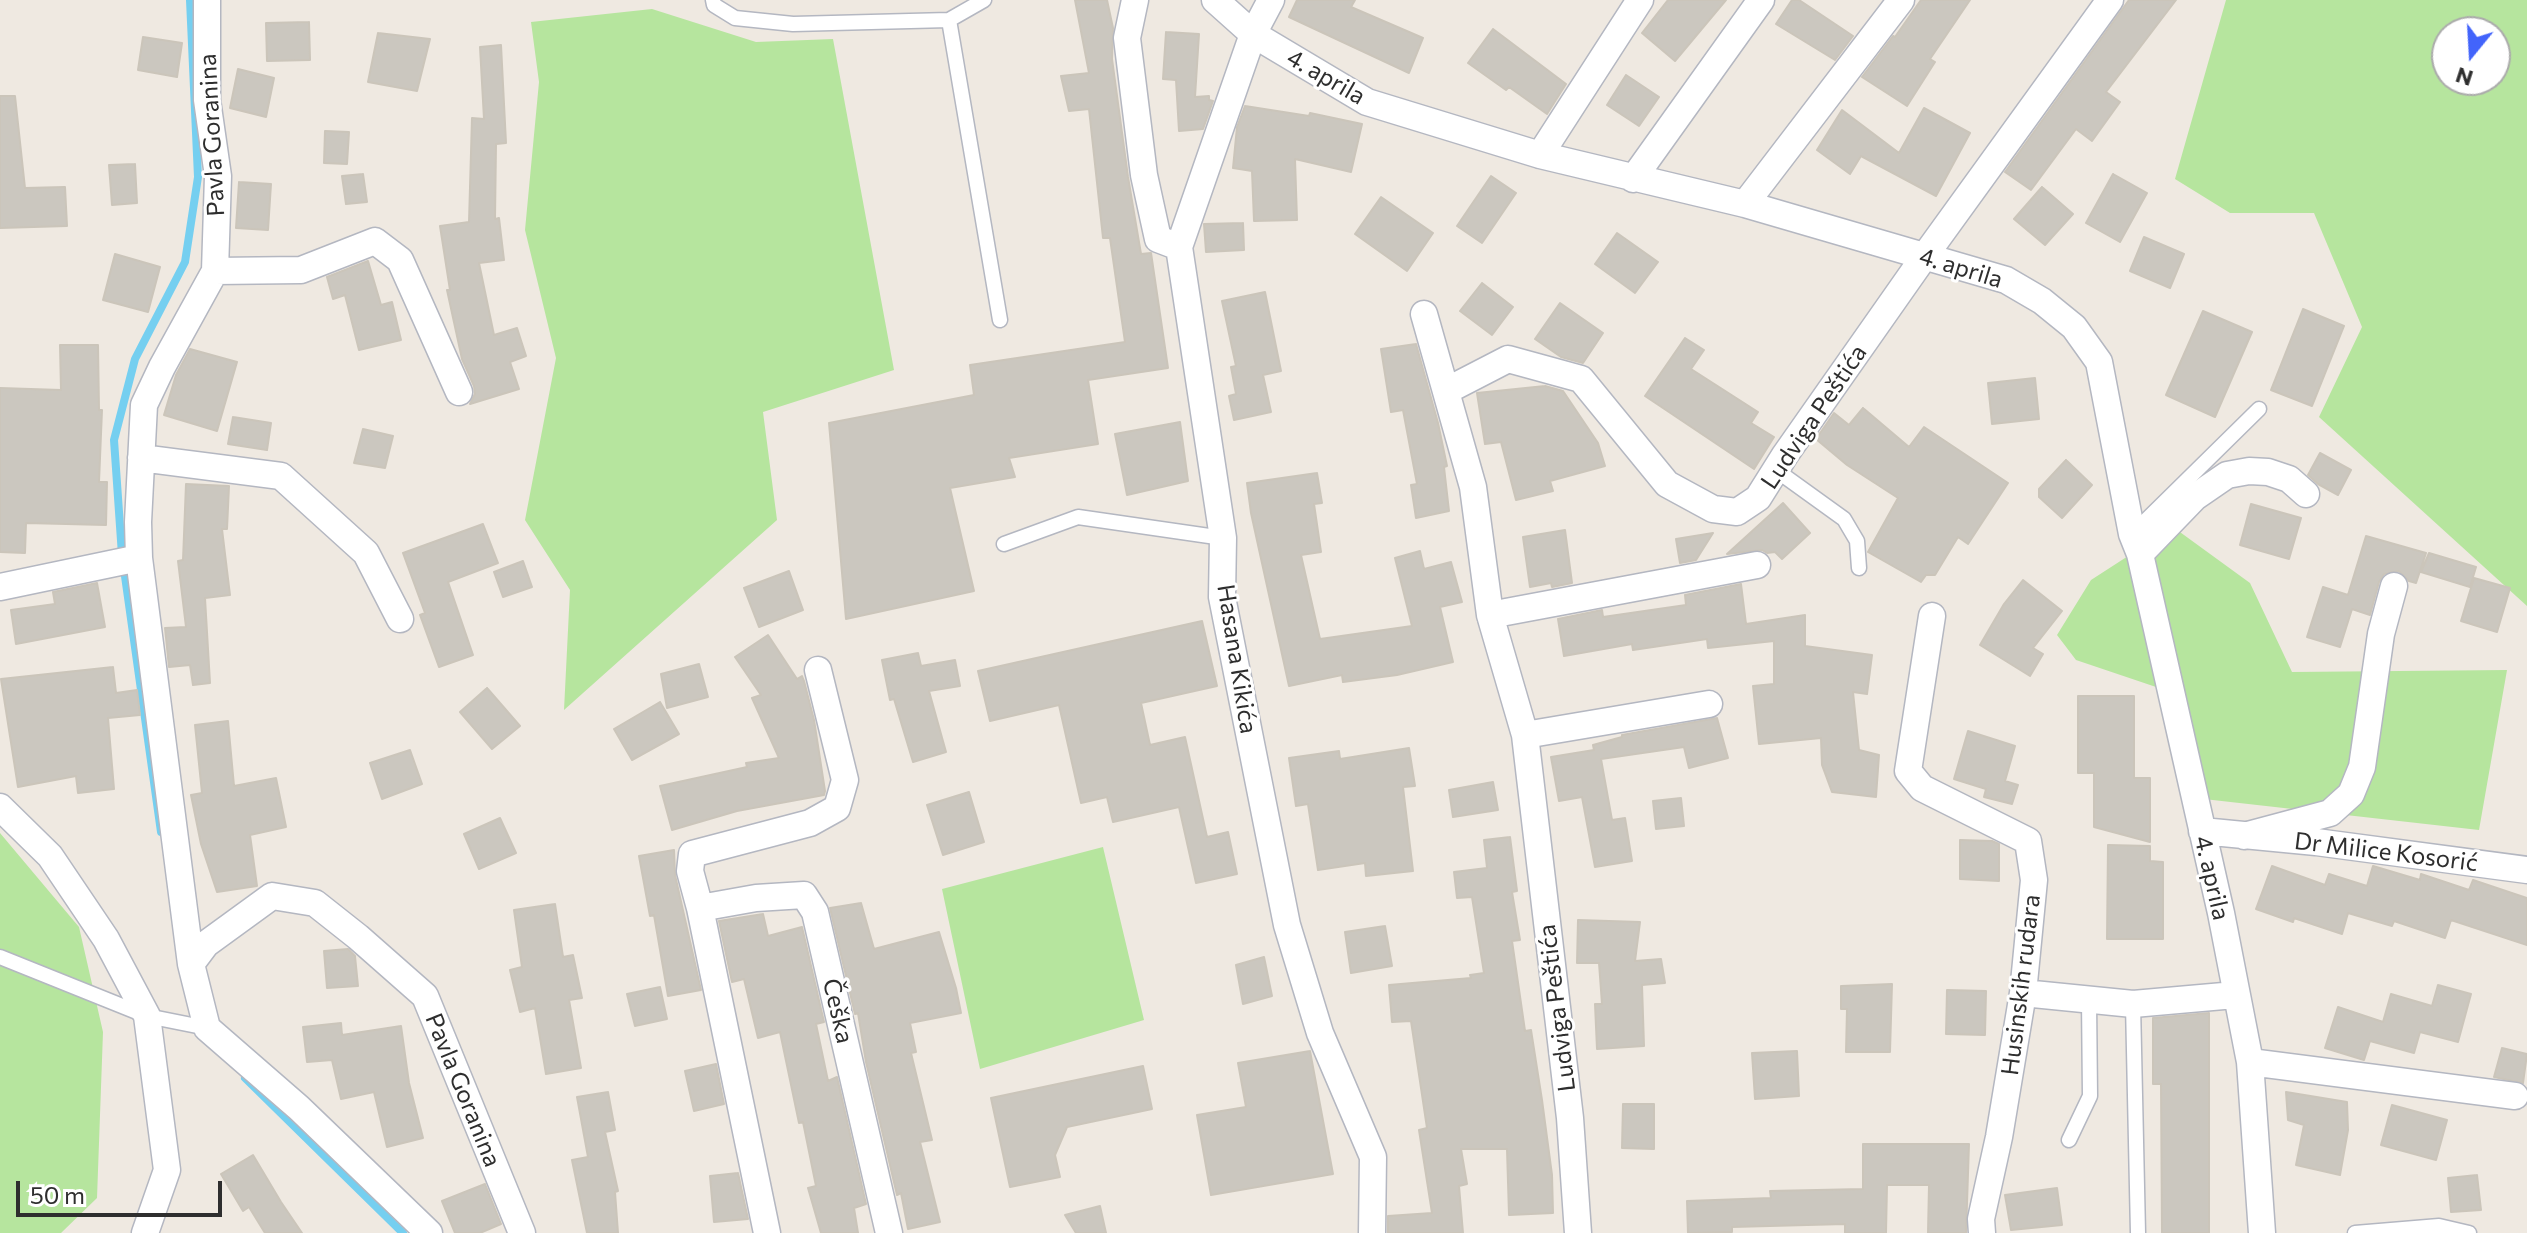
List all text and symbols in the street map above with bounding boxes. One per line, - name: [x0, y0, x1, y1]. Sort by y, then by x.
- north arrow: [2431, 16, 2511, 96]
- street label: 4. aprila: [1282, 43, 1370, 111]
- street label: Pavla Goranina: [193, 53, 231, 217]
- text: N: [2452, 62, 2476, 93]
- street label: 4. aprila: [1916, 242, 2006, 294]
- street label: Ludviga Peštića: [1755, 339, 1873, 495]
- street label: Hasana Kikića: [1211, 582, 1263, 736]
- street label: Dr Milice Kosorić: [2293, 826, 2479, 878]
- street label: 4. aprila: [2188, 833, 2236, 923]
- street label: Husinskih rudara: [1996, 893, 2046, 1077]
- street label: Ludviga Peštića: [1532, 923, 1582, 1093]
- street label: Češka: [817, 976, 859, 1046]
- street label: Pavla Goranina: [419, 1009, 507, 1171]
- scale bar: [20, 1165, 226, 1215]
- text: 50 m: [30, 1180, 85, 1209]

